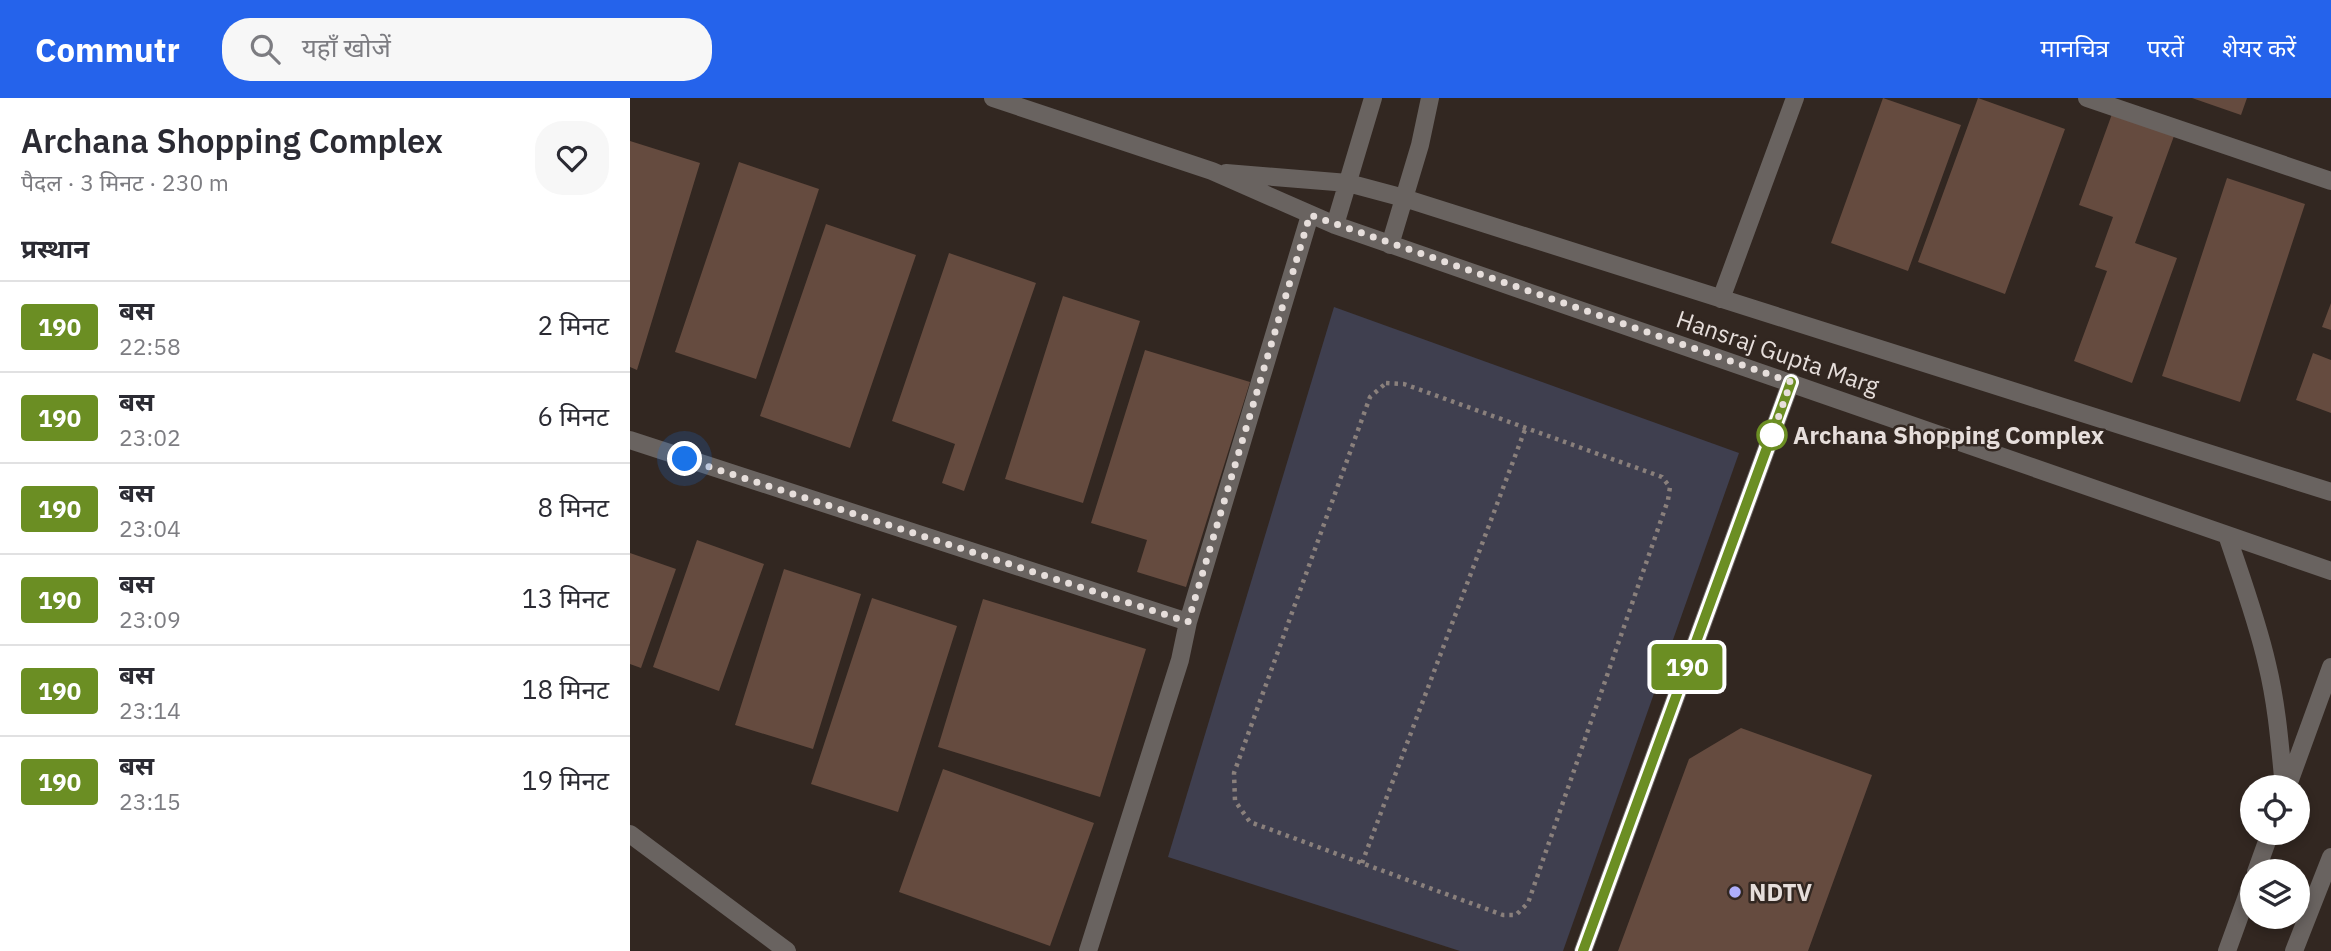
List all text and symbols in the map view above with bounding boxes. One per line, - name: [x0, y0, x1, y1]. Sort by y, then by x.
- search box: [222, 18, 712, 81]
- text: Commutr: [35, 28, 180, 71]
- icon: search: [246, 30, 284, 68]
- text: यहाँ खोजें: [302, 30, 391, 64]
- text: मानचित्र: [2040, 32, 2109, 64]
- text: परतें: [2147, 32, 2184, 64]
- text: शेयर करें: [2222, 32, 2296, 64]
- text: Archana Shopping Complex: [21, 119, 443, 162]
- button: heart: [535, 121, 609, 195]
- text: पैदल · 3 मिनट · 230 m: [21, 167, 229, 197]
- text: प्रस्थान: [21, 231, 89, 265]
- text: बस: [119, 293, 154, 327]
- street label: Hansraj Gupta Marg: [1672, 302, 1884, 402]
- text: 2 मिनट: [537, 308, 609, 342]
- text: 190: [38, 311, 81, 343]
- text: 22:58: [119, 331, 181, 361]
- text: बस: [119, 384, 154, 418]
- text: 6 मिनट: [537, 399, 609, 433]
- text: 190: [38, 402, 81, 434]
- place label: Archana Shopping Complex: [1793, 419, 2105, 451]
- marker: Archana Shopping Complex: [1757, 420, 1787, 450]
- text: 23:02: [119, 422, 181, 452]
- your location: [667, 441, 702, 476]
- text: बस: [119, 475, 154, 509]
- text: 8 मिनट: [537, 490, 609, 524]
- text: 190: [38, 493, 81, 525]
- text: 23:04: [119, 513, 181, 543]
- text: बस: [119, 566, 154, 600]
- text: 13 मिनट: [522, 581, 609, 615]
- text: 190: [38, 584, 81, 616]
- text: 23:09: [119, 604, 181, 634]
- line badge: 190: [1647, 644, 1727, 690]
- text: 190: [1665, 651, 1709, 683]
- text: बस: [119, 657, 154, 691]
- text: 18 मिनट: [522, 672, 609, 706]
- text: 190: [38, 675, 81, 707]
- text: 23:14: [119, 695, 181, 725]
- text: बस: [119, 748, 154, 782]
- text: 19 मिनट: [522, 763, 609, 797]
- text: 190: [38, 766, 81, 798]
- map controls: [2240, 775, 2310, 929]
- button: locate: [2240, 775, 2310, 845]
- text: 23:15: [119, 786, 181, 816]
- button: layers: [2240, 859, 2310, 929]
- place label: NDTV: [1749, 876, 1813, 908]
- marker: NDTV: [1727, 884, 1743, 900]

